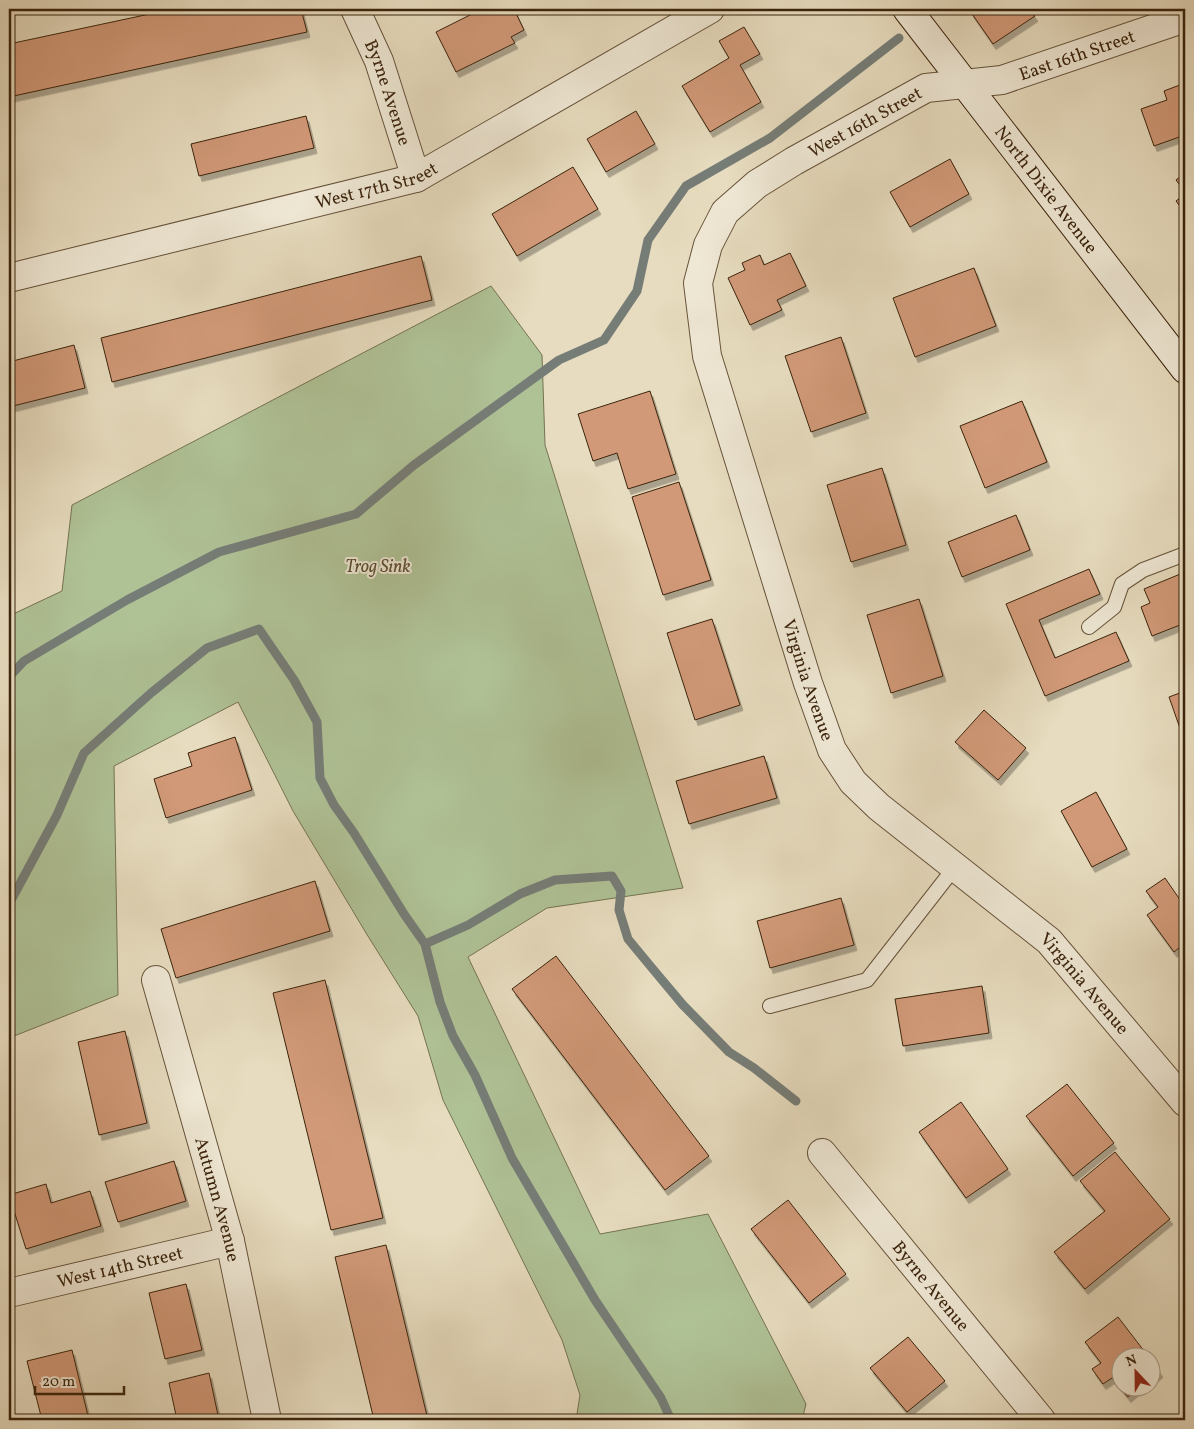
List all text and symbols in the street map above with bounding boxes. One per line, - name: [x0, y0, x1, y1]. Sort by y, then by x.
- street label: East 16th Street: [1016, 25, 1139, 88]
- street label: Byrne Avenue: [357, 36, 416, 149]
- street label: West 16th Street: [804, 82, 927, 165]
- street label: North Dixie Avenue: [988, 121, 1103, 260]
- street label: West 17th Street: [313, 157, 443, 216]
- park label: Trog Sink: [345, 555, 411, 580]
- street label: Virginia Avenue: [775, 617, 839, 745]
- street label: Virginia Avenue: [1034, 927, 1134, 1041]
- street label: Autumn Avenue: [187, 1135, 245, 1264]
- street label: Byrne Avenue: [885, 1236, 975, 1338]
- street label: West 14th Street: [55, 1241, 186, 1295]
- north arrow: [1112, 1346, 1162, 1396]
- text: N: [1123, 1351, 1140, 1372]
- scale bar: [35, 1364, 124, 1396]
- text: 20 m: [42, 1372, 75, 1393]

